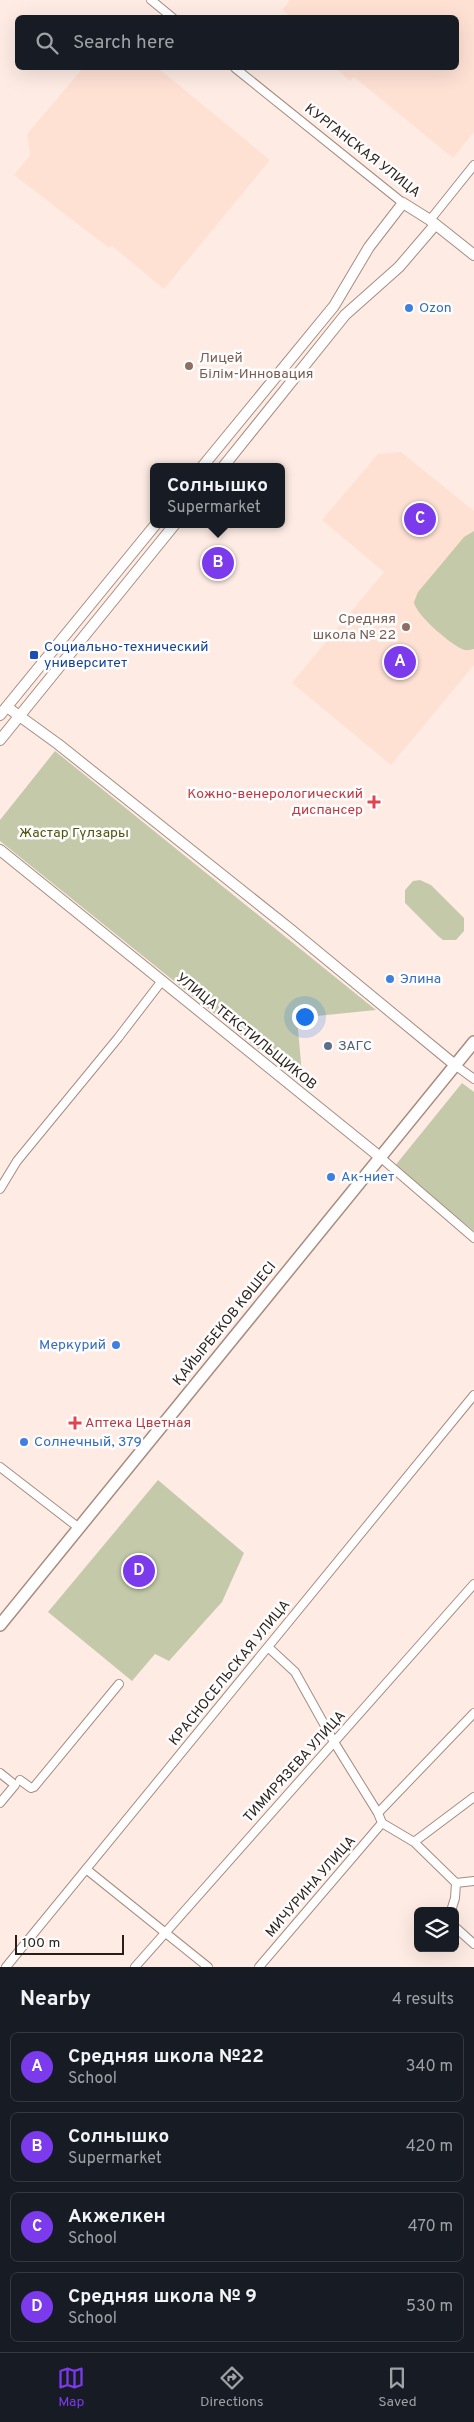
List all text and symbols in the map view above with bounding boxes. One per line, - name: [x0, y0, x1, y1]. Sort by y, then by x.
- search box: [15, 15, 459, 70]
- icon: search: [33, 29, 61, 57]
- text: Search here: [73, 31, 175, 55]
- street label: КУРГАНСКАЯ УЛИЦА: [301, 101, 423, 201]
- place label: Ozon: [419, 300, 452, 317]
- marker: Ozon: [403, 302, 415, 314]
- place label: Лицей Білім-Инновация: [199, 350, 313, 383]
- marker: Лицей Білім-Инновация: [183, 360, 195, 372]
- popup: [150, 463, 285, 528]
- text: Солнышко: [167, 474, 268, 498]
- text: Supermarket: [167, 498, 261, 518]
- pin: C: [404, 500, 436, 538]
- pin: B: [202, 544, 234, 582]
- place label: Средняя школа № 22: [313, 611, 396, 644]
- marker: Средняя школа № 22: [400, 621, 412, 633]
- place label: Социально-технический университет: [44, 639, 209, 672]
- pin: A: [384, 643, 416, 681]
- marker: Социально-технический университет: [28, 649, 40, 661]
- place label: Кожно-венерологический диспансер: [187, 786, 363, 819]
- marker: Кожно-венерологический диспансер: [367, 795, 381, 809]
- park label: Жастар Гүлзары: [19, 825, 129, 842]
- street label: УЛИЦА ТЕКСТИЛЬЩИКОВ: [172, 970, 320, 1094]
- place label: Элина: [400, 971, 441, 988]
- marker: Элина: [384, 973, 396, 985]
- your location: [292, 1004, 318, 1030]
- place label: ЗАГС: [338, 1038, 372, 1055]
- marker: ЗАГС: [322, 1040, 334, 1052]
- place label: Ак-ниет: [341, 1169, 394, 1186]
- marker: Ак-ниет: [325, 1171, 337, 1183]
- street label: ҚАЙЫРБЕКОВ КӨШЕСІ: [169, 1258, 280, 1389]
- place label: Меркурий: [39, 1337, 106, 1354]
- marker: Меркурий: [110, 1339, 122, 1351]
- place label: Аптека Цветная: [85, 1415, 191, 1432]
- marker: Аптека Цветная: [69, 1417, 81, 1429]
- place label: Солнечный, 379: [34, 1434, 142, 1451]
- marker: Солнечный, 379: [18, 1436, 30, 1448]
- pin: D: [123, 1552, 155, 1590]
- street label: КРАСНОСЕЛЬСКАЯ УЛИЦА: [166, 1597, 294, 1749]
- street label: ТИМИРЯЗЕВА УЛИЦА: [240, 1708, 350, 1826]
- street label: МИЧУРИНА УЛИЦА: [262, 1833, 360, 1941]
- map controls: [414, 1907, 459, 1952]
- button: layers: [414, 1907, 459, 1952]
- scale bar: [15, 1932, 124, 1955]
- text: 100 m: [22, 1935, 60, 1952]
- text: Nearby: [20, 1986, 91, 2013]
- text: 4 results: [392, 1990, 454, 2010]
- text: Средняя школа №22: [68, 2045, 264, 2069]
- text: A: [31, 2057, 43, 2077]
- text: 340 m: [406, 2057, 453, 2077]
- text: School: [68, 2069, 117, 2089]
- text: Солнышко: [68, 2125, 169, 2149]
- text: B: [31, 2137, 43, 2157]
- text: 420 m: [406, 2137, 453, 2157]
- text: Supermarket: [68, 2149, 162, 2169]
- text: Акжелкен: [68, 2205, 166, 2229]
- text: C: [32, 2217, 42, 2237]
- text: 470 m: [408, 2217, 453, 2237]
- text: School: [68, 2229, 117, 2249]
- text: Средняя школа № 9: [68, 2285, 257, 2309]
- text: D: [31, 2297, 43, 2317]
- text: 530 m: [406, 2297, 453, 2317]
- text: School: [68, 2309, 117, 2329]
- tab: Map: [57, 2364, 85, 2411]
- tab: Directions: [200, 2364, 264, 2411]
- tab: Saved: [378, 2364, 417, 2411]

